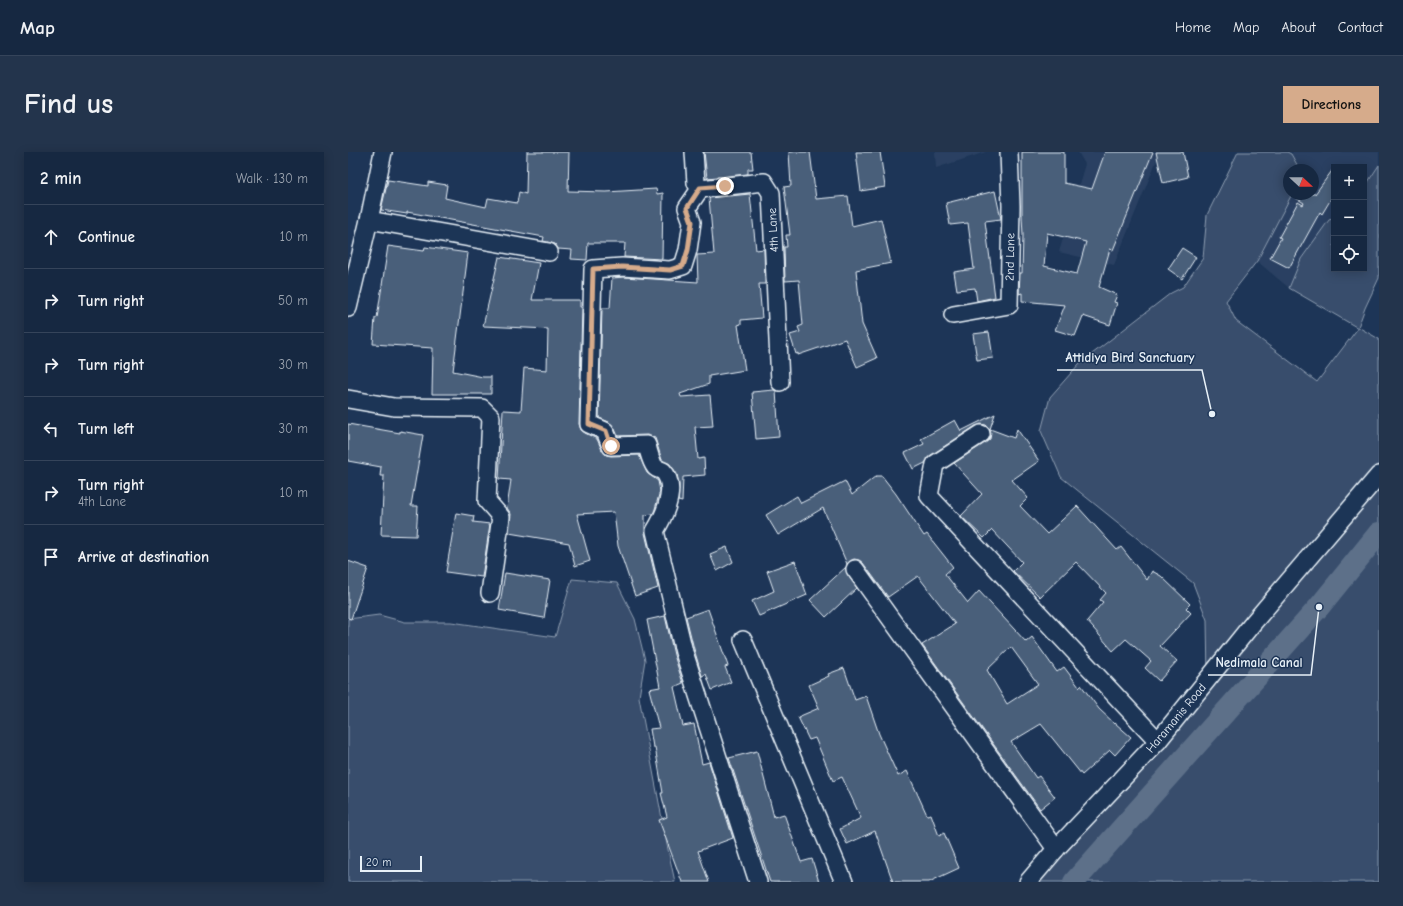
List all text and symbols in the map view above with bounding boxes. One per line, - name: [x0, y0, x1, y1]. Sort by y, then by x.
- text: Map: [20, 17, 55, 39]
- text: Home: [1175, 19, 1211, 36]
- text: Map: [1233, 19, 1259, 36]
- text: About: [1281, 19, 1316, 36]
- text: Contact: [1338, 19, 1383, 36]
- button: Directions: [1283, 86, 1379, 123]
- text: Find us: [24, 88, 113, 120]
- north arrow: [1283, 164, 1319, 200]
- map controls: [1331, 164, 1367, 272]
- button: +: [1331, 164, 1367, 200]
- text: 2 min: [40, 169, 81, 188]
- text: Walk · 130 m: [236, 171, 308, 186]
- route end: [716, 177, 734, 195]
- button: −: [1331, 200, 1367, 236]
- street label: 4th Lane: [765, 207, 781, 253]
- icon: ahead: [40, 226, 62, 248]
- text: Continue: [78, 228, 135, 246]
- text: 10 m: [280, 229, 308, 244]
- street label: 2nd Lane: [1003, 233, 1017, 281]
- button: locate: [1331, 236, 1367, 272]
- icon: right: [40, 290, 62, 312]
- text: Turn right: [78, 292, 144, 310]
- text: 50 m: [278, 293, 308, 308]
- callout: Attidiya Bird Sanctuary: [1057, 345, 1202, 370]
- text: Attidiya Bird Sanctuary: [1066, 350, 1194, 365]
- icon: right: [40, 354, 62, 376]
- text: Turn right: [78, 356, 144, 374]
- text: 30 m: [278, 357, 308, 372]
- icon: left: [40, 418, 62, 440]
- text: Turn left: [78, 420, 134, 438]
- text: 30 m: [278, 421, 308, 436]
- route start: [602, 437, 620, 455]
- text: Turn right: [78, 476, 144, 494]
- icon: right: [40, 482, 62, 504]
- text: 10 m: [280, 485, 308, 500]
- text: 4th Lane: [78, 494, 126, 509]
- icon: arrive: [40, 546, 62, 568]
- text: Arrive at destination: [78, 548, 209, 566]
- callout: Nedimala Canal: [1208, 650, 1311, 675]
- text: Nedimala Canal: [1215, 655, 1303, 670]
- street label: Haramanis Road: [1143, 681, 1209, 755]
- scale bar: [360, 854, 422, 873]
- text: 20 m: [366, 856, 391, 869]

